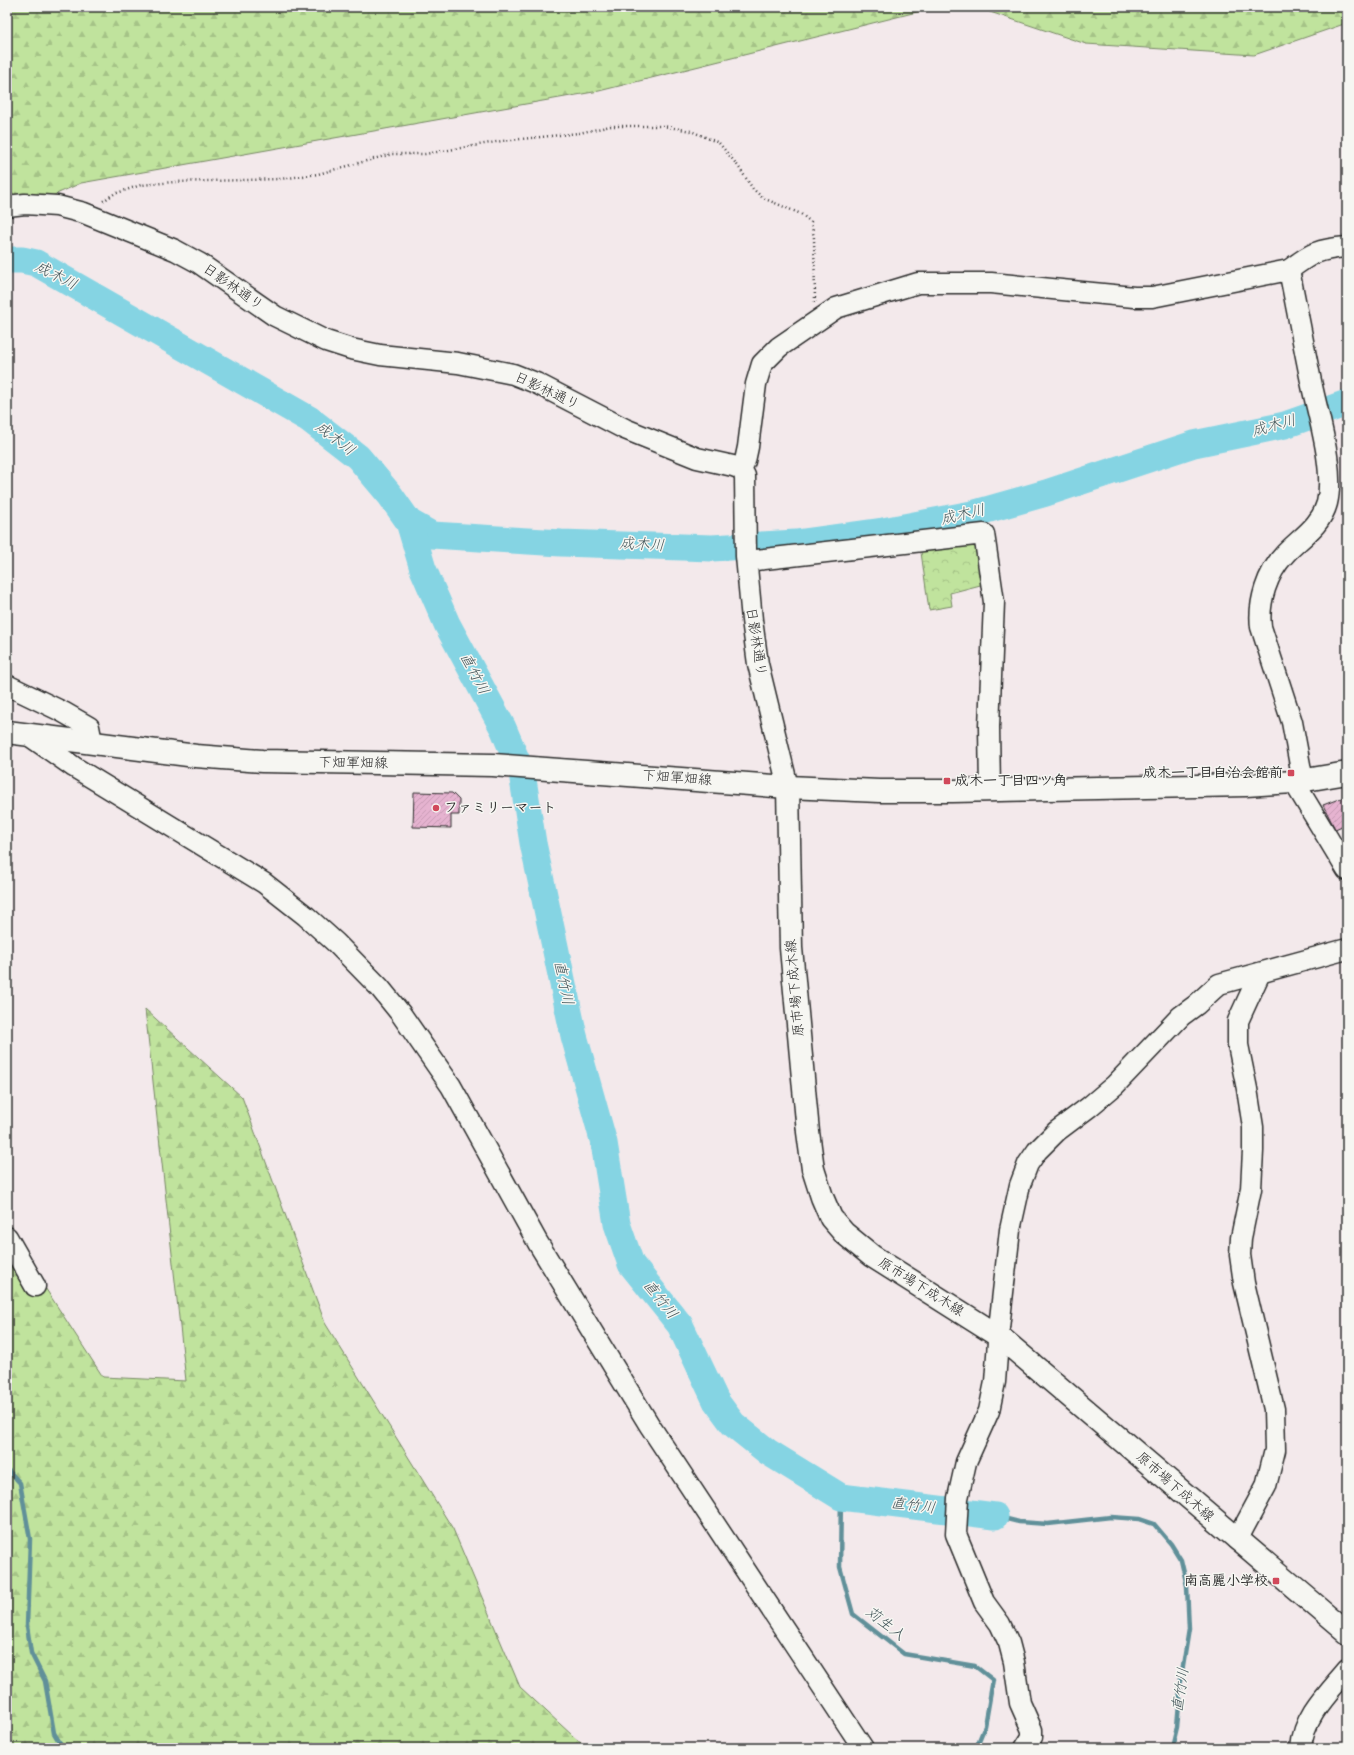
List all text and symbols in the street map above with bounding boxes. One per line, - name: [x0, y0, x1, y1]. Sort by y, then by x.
- water label: 成木川: [31, 257, 81, 295]
- street label: 日影林通り: [199, 260, 267, 314]
- street label: 日影林通り: [511, 368, 583, 414]
- water label: 成木川: [1250, 411, 1298, 441]
- water label: 成木川: [311, 417, 359, 461]
- water label: 成木川: [939, 500, 987, 530]
- water label: 成木川: [619, 534, 665, 556]
- street label: 日影林通り: [742, 606, 770, 678]
- water label: 直竹川: [455, 649, 493, 699]
- street label: 下畑軍畑線: [318, 753, 388, 773]
- place label: 成木一丁目自治会館前: [1143, 764, 1283, 782]
- street label: 下畑軍畑線: [641, 767, 713, 789]
- marker: 成木一丁目自治会館前: [1286, 768, 1296, 778]
- place label: 成木一丁目四ツ角: [955, 772, 1067, 790]
- marker: 成木一丁目四ツ角: [942, 776, 952, 786]
- place label: ファミリーマート: [444, 799, 557, 817]
- marker: ファミリーマート: [431, 803, 441, 813]
- street label: 原市場下成木線: [782, 938, 808, 1038]
- water label: 直竹川: [549, 959, 577, 1007]
- street label: 原市場下成木線: [875, 1253, 967, 1321]
- water label: 直竹川: [638, 1276, 682, 1324]
- street label: 原市場下成木線: [1132, 1448, 1218, 1526]
- water label: 直竹川: [889, 1493, 937, 1519]
- place label: 南高麗小学校: [1184, 1572, 1268, 1590]
- marker: 南高麗小学校: [1271, 1576, 1281, 1586]
- water label: 苅生入: [861, 1602, 909, 1646]
- water label: 直竹川: [1168, 1666, 1194, 1714]

